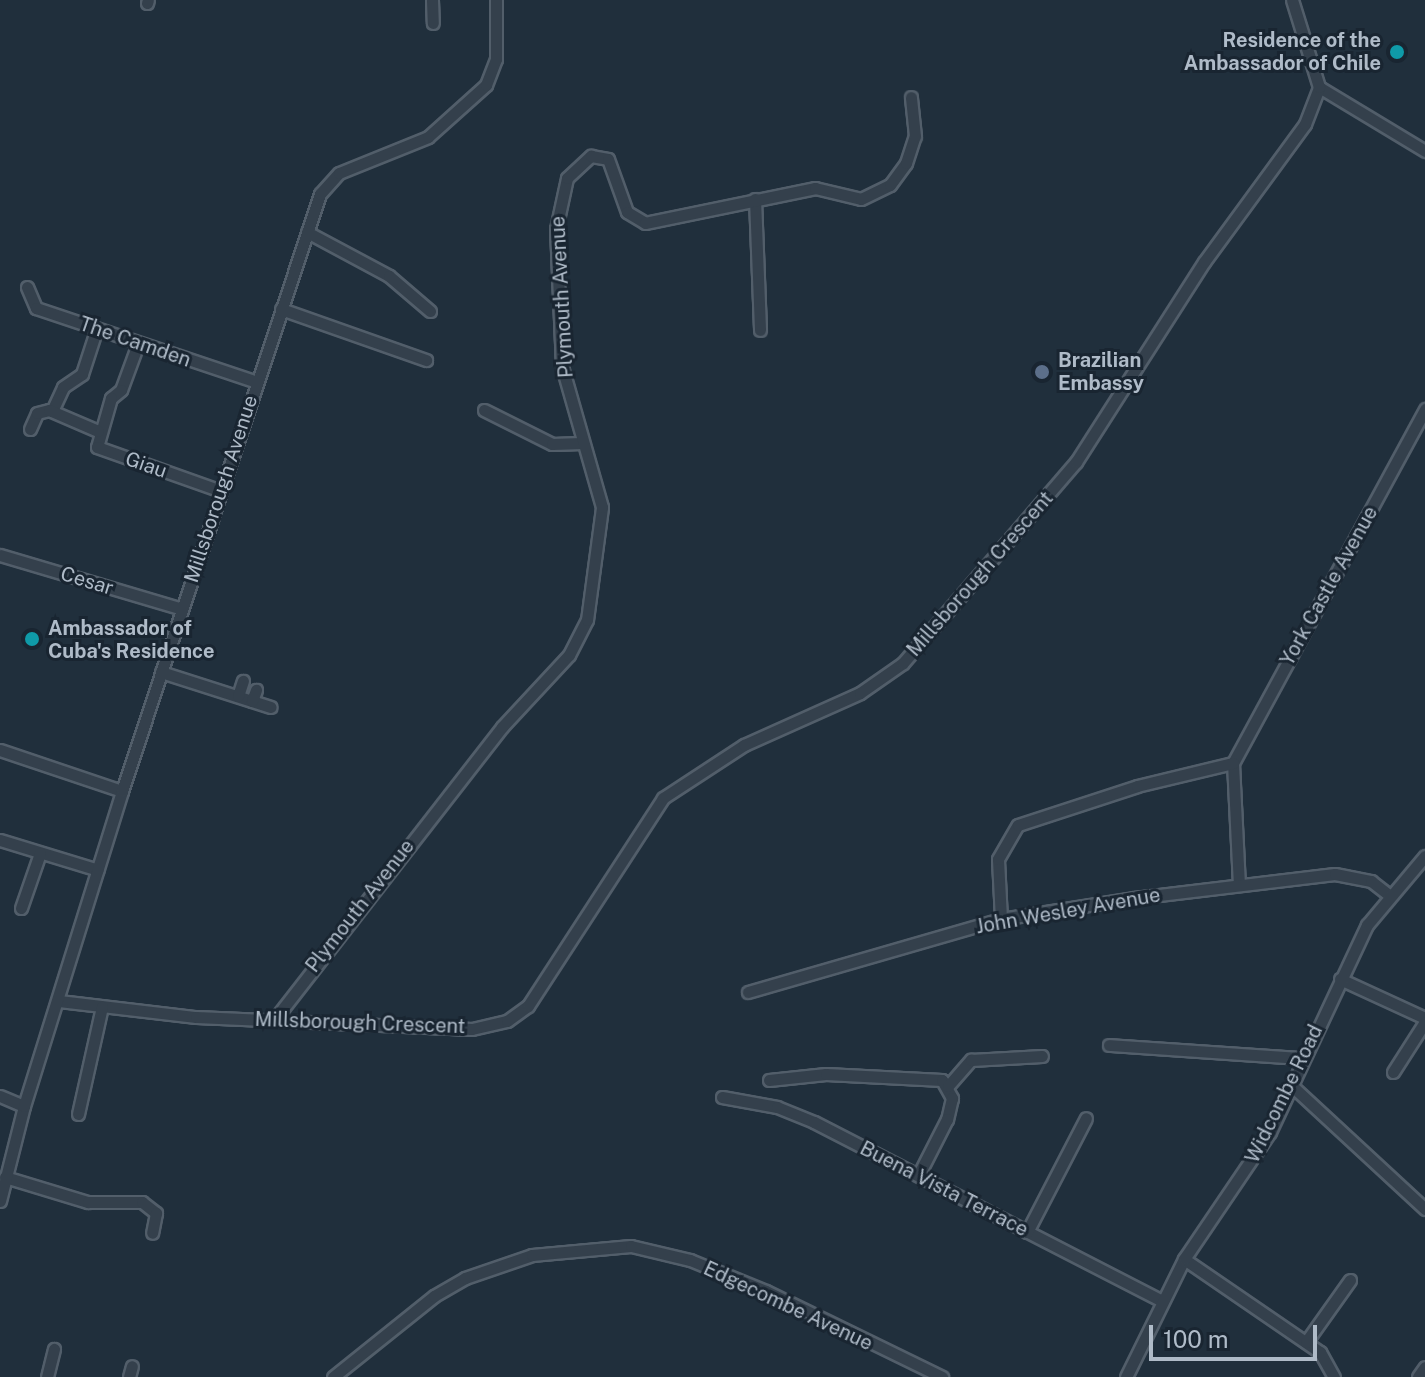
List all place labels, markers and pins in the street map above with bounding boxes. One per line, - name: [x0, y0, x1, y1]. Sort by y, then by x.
- place label: Residence of the Ambassador of Chile: [1184, 28, 1381, 75]
- marker: Residence of the Ambassador of Chile: [1388, 43, 1406, 61]
- place label: Brazilian Embassy: [1058, 348, 1144, 395]
- marker: Brazilian Embassy: [1033, 363, 1051, 381]
- place label: Ambassador of Cuba's Residence: [48, 616, 215, 663]
- marker: Ambassador of Cuba's Residence: [23, 630, 41, 648]

